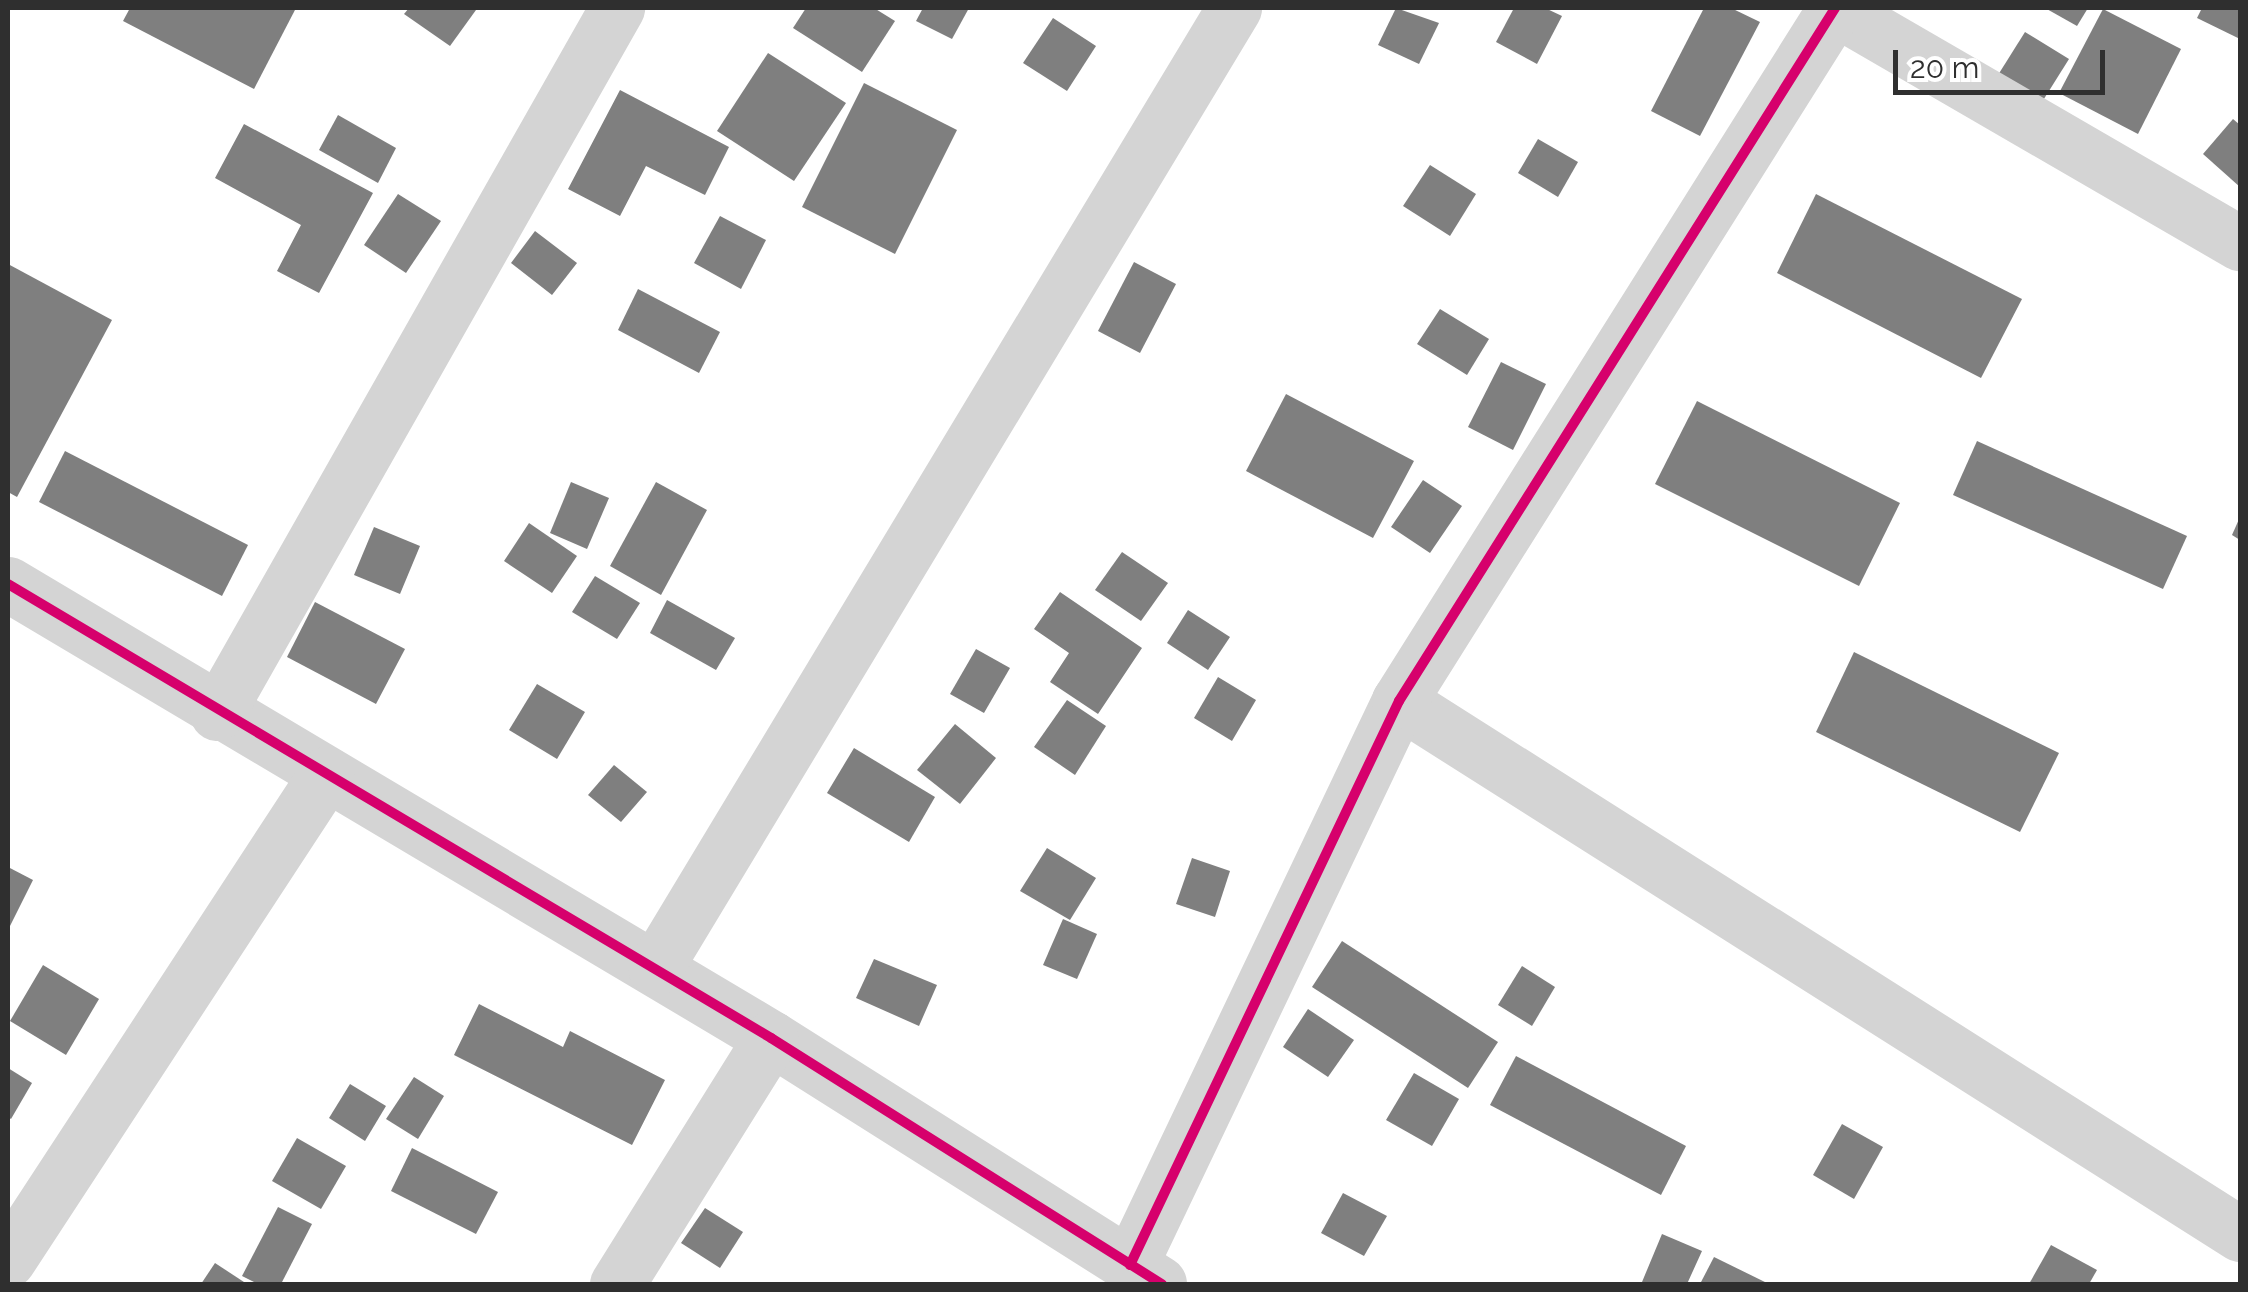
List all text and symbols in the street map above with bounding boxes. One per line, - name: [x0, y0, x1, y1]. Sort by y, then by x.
- scale bar: [1898, 30, 2110, 92]
- text: 20 m: [1910, 50, 1979, 85]

